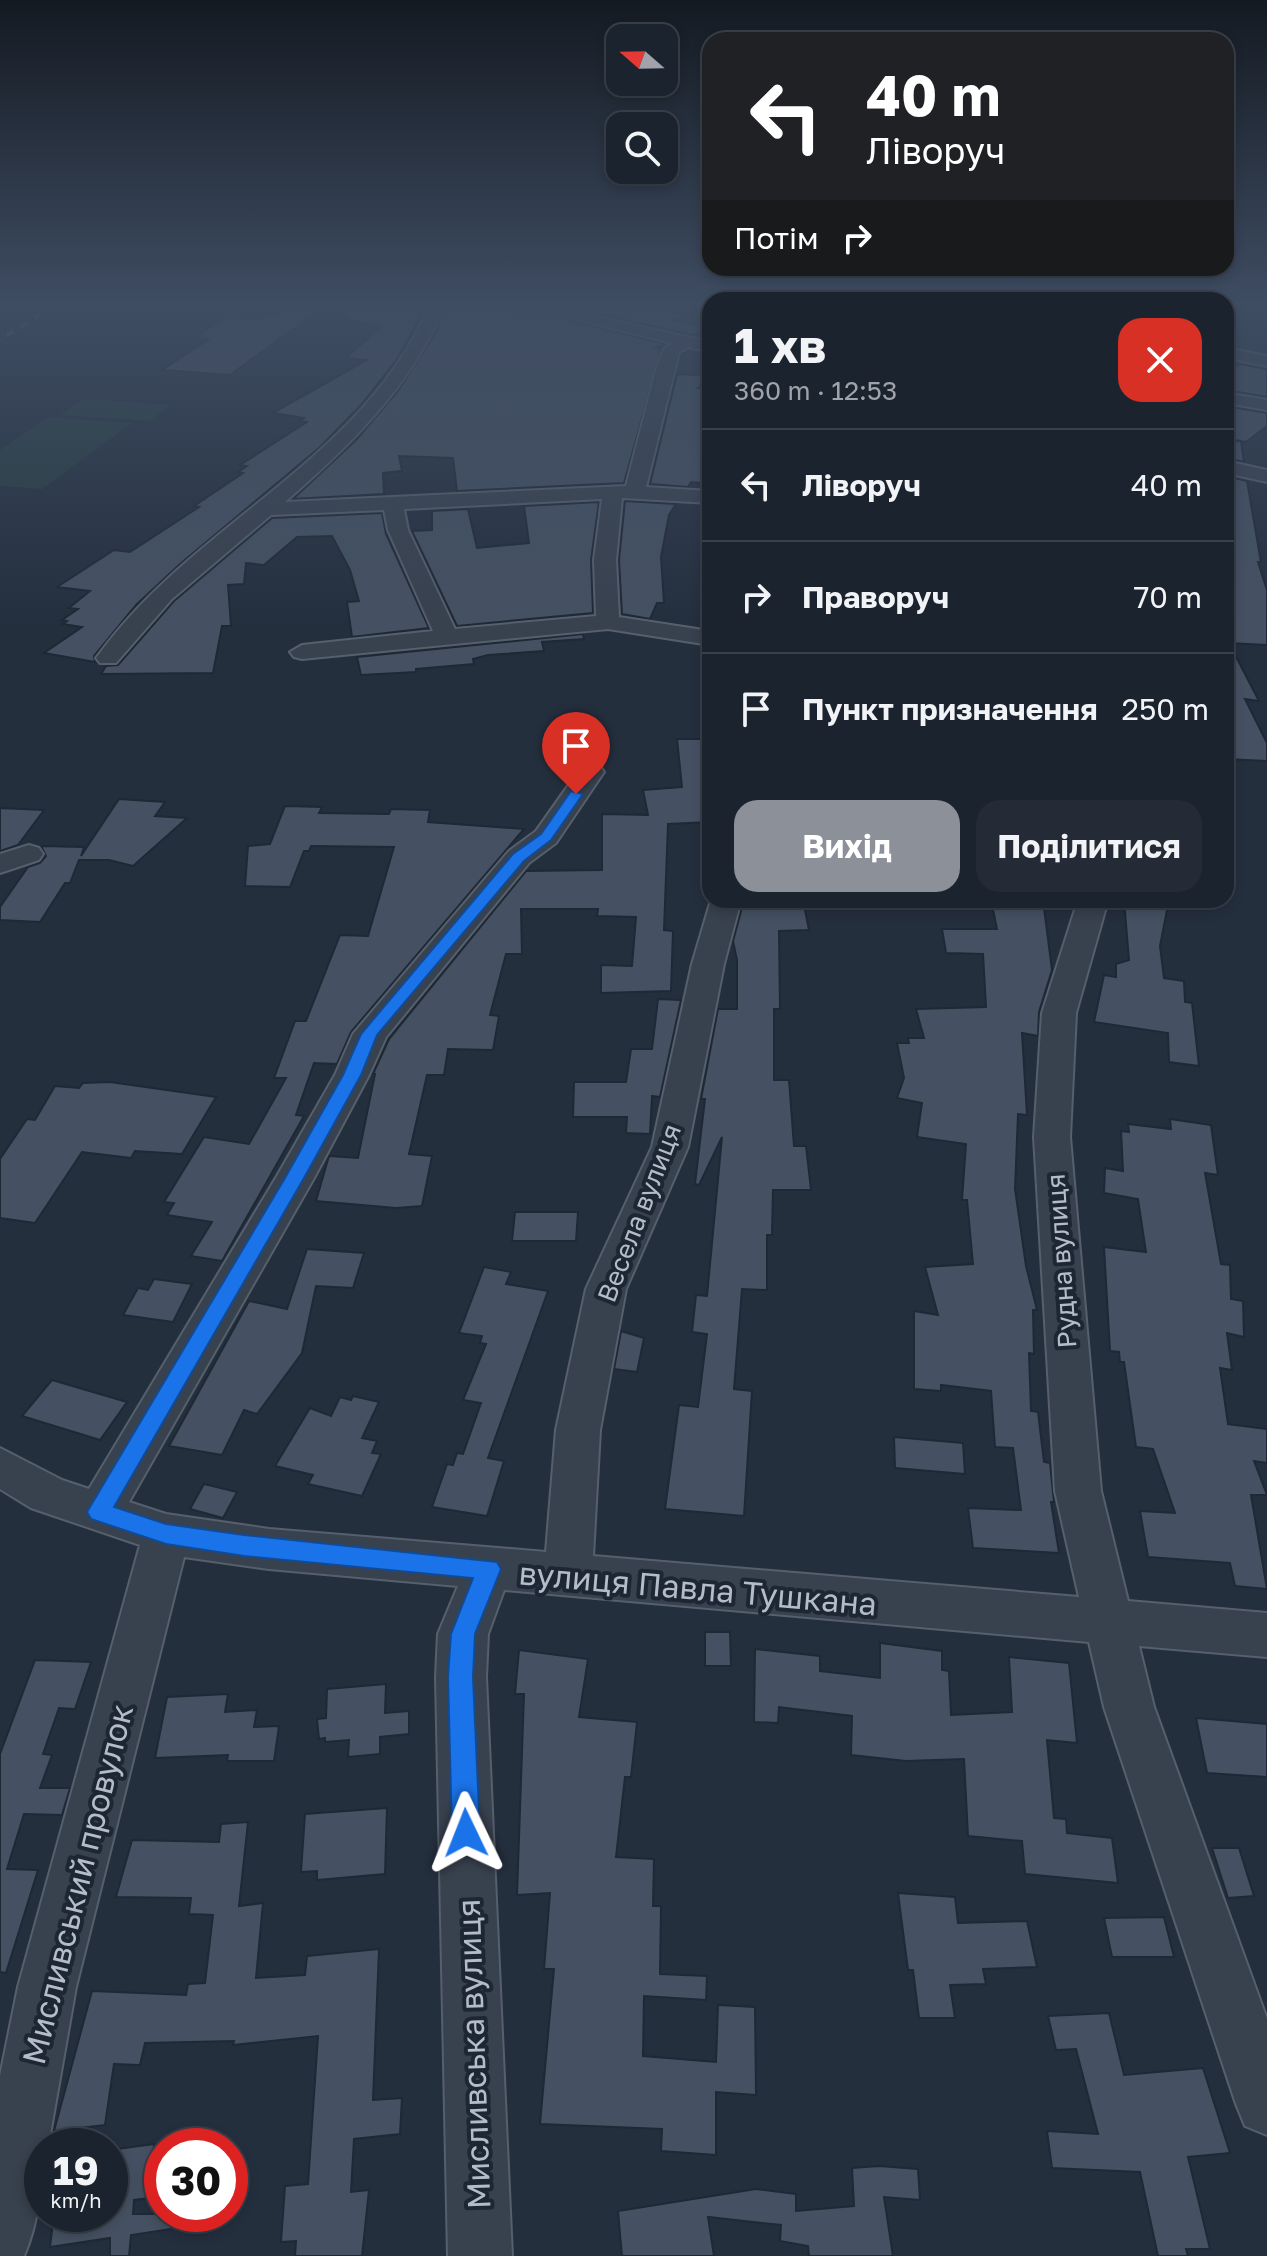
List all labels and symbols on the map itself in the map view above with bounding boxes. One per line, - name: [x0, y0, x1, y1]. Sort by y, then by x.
- north arrow: [606, 24, 678, 96]
- pin: [542, 712, 610, 794]
- street label: Весела вулиця: [591, 1120, 687, 1306]
- street label: Рудна вулиця: [1039, 1173, 1083, 1349]
- street label: вулиця Павла Тушкана: [517, 1553, 879, 1623]
- street label: Мисливський провулок: [14, 1700, 140, 2068]
- position arrow: [424, 1791, 508, 1875]
- street label: Мисливська вулиця: [449, 1898, 497, 2210]
- speed limit sign: 30: [144, 2128, 248, 2232]

